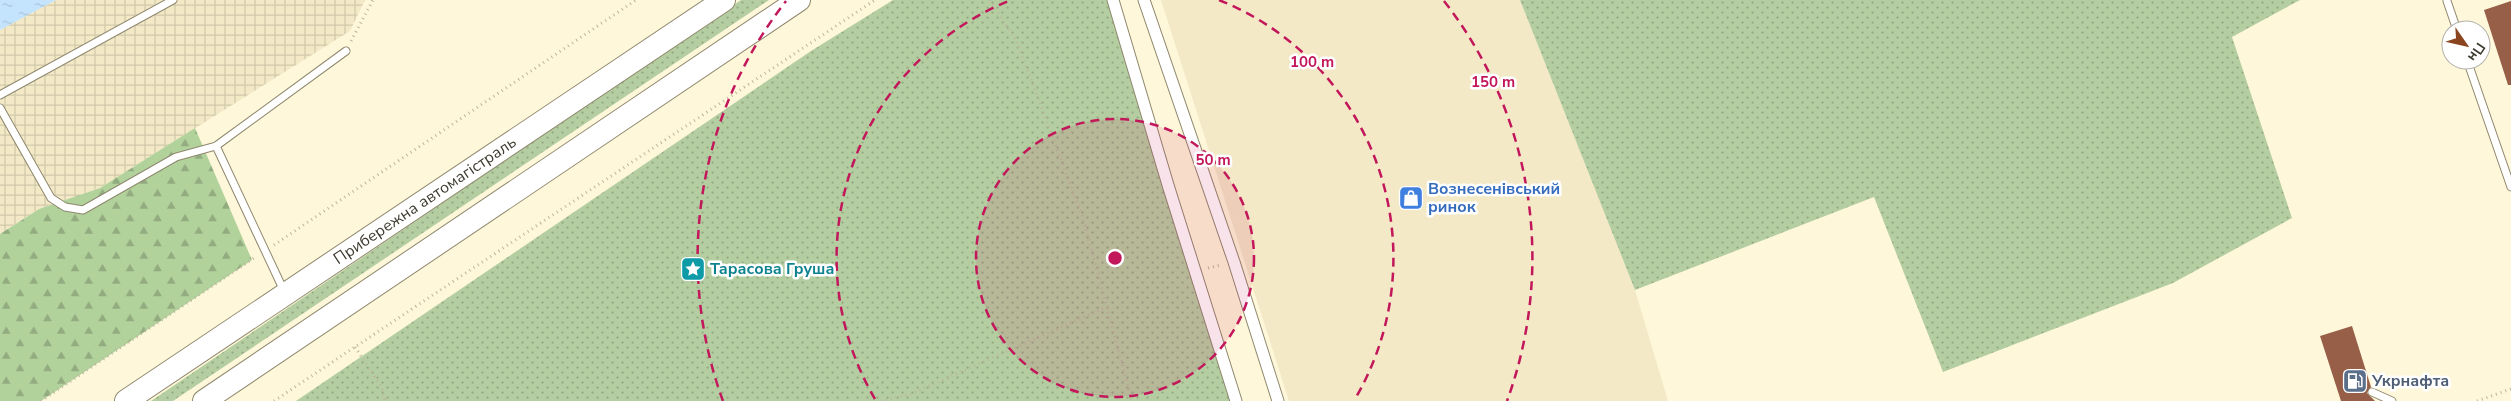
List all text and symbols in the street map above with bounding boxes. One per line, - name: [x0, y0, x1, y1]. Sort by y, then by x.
- north arrow: [2441, 20, 2491, 70]
- text: Пн: [2463, 39, 2490, 65]
- text: 100 m: [1290, 52, 1334, 72]
- text: 150 m: [1471, 72, 1515, 92]
- street label: Прибережна автомагістраль: [329, 131, 521, 270]
- text: 50 m: [1195, 150, 1231, 170]
- place label: Вознесенівський ринок: [1428, 178, 1560, 218]
- shop icon: Вознесенівський ринок: [1398, 185, 1424, 211]
- centre of rings: [1106, 249, 1124, 267]
- place icon: Тарасова Груша: [680, 256, 706, 282]
- place label: Тарасова Груша: [710, 258, 834, 280]
- fuel station icon: Укрнафта: [2342, 368, 2368, 394]
- place label: Укрнафта: [2371, 370, 2449, 392]

